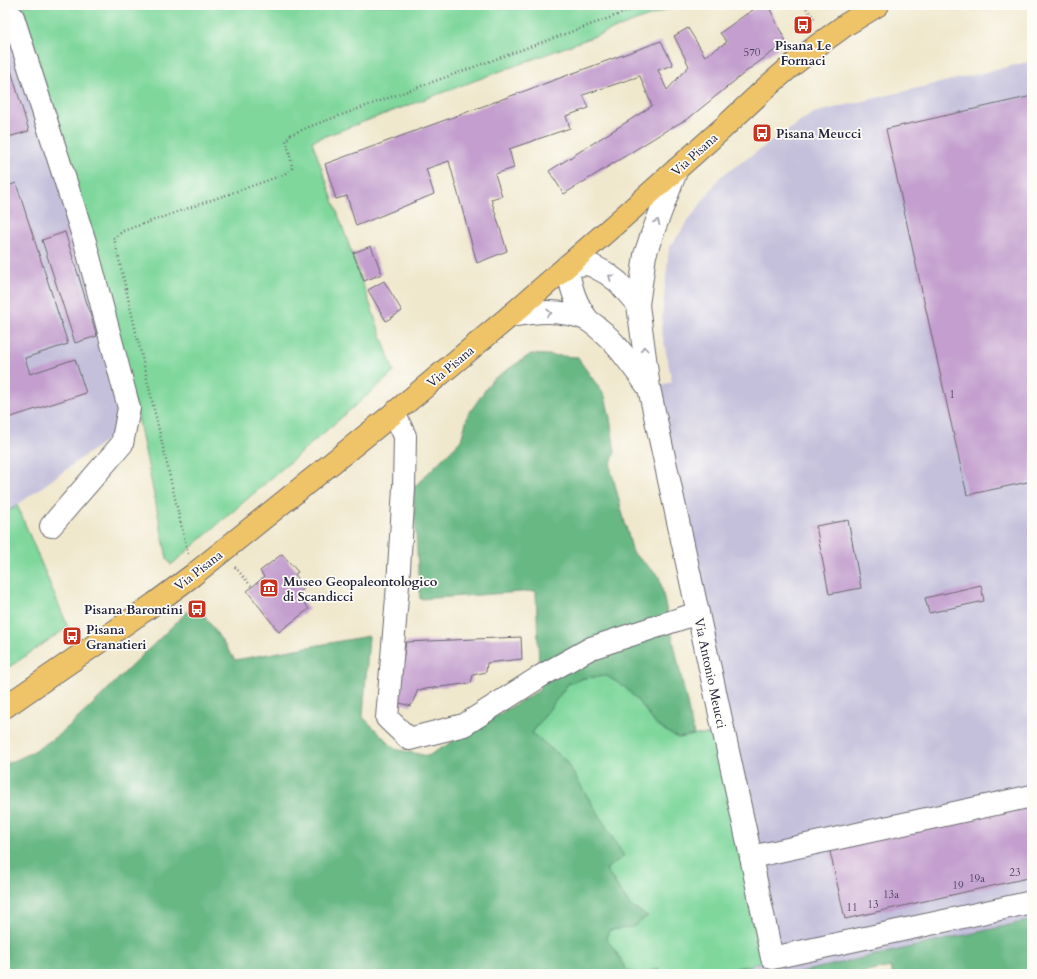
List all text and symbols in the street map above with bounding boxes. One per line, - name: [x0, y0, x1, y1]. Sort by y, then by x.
- bus stop icon: Pisana Le Fornaci: [792, 14, 814, 36]
- place label: Pisana Le Fornaci: [775, 37, 831, 70]
- house number: 570: [744, 45, 761, 60]
- bus stop icon: Pisana Meucci: [751, 122, 773, 144]
- place label: Pisana Meucci: [776, 125, 861, 143]
- street label: Via Pisana: [668, 129, 722, 180]
- one-way arrow: [652, 219, 660, 226]
- one-way arrow: [609, 275, 616, 282]
- one-way arrow: [546, 309, 552, 317]
- street label: Via Pisana: [423, 341, 478, 392]
- one-way arrow: [640, 346, 649, 352]
- house number: 1: [949, 387, 955, 402]
- street label: Via Pisana: [171, 546, 227, 595]
- place label: Museo Geopaleontologico di Scandicci: [283, 573, 438, 606]
- museum icon: Museo Geopaleontologico di Scandicci: [258, 577, 280, 599]
- bus stop icon: Pisana Barontini: [186, 598, 208, 620]
- place label: Pisana Barontini: [84, 601, 183, 619]
- street label: Via Antonio Meucci: [690, 616, 731, 730]
- place label: Pisana Granatieri: [86, 621, 147, 654]
- bus stop icon: Pisana Granatieri: [61, 625, 83, 647]
- house number: 23: [1009, 865, 1021, 880]
- house number: 19a: [969, 871, 985, 886]
- house number: 19: [952, 878, 964, 893]
- house number: 13a: [883, 887, 899, 902]
- house number: 13: [867, 897, 879, 912]
- house number: 11: [846, 900, 858, 915]

